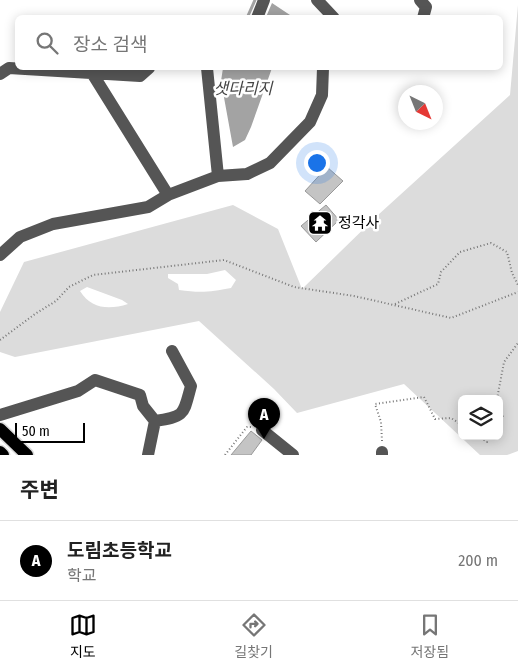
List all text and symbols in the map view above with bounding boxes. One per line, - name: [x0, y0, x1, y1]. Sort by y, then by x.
- search box: [15, 15, 503, 70]
- icon: search: [33, 29, 61, 57]
- text: 장소 검색: [73, 33, 147, 56]
- water label: 샛다리지: [214, 79, 274, 98]
- north arrow: [398, 85, 443, 130]
- your location: [304, 150, 330, 176]
- temple icon: 정각사: [307, 210, 333, 236]
- place label: 정각사: [338, 214, 380, 232]
- map controls: [458, 395, 503, 440]
- button: layers: [458, 395, 503, 440]
- pin: A: [248, 398, 280, 439]
- scale bar: [15, 420, 85, 443]
- text: 50 m: [22, 423, 50, 440]
- text: 주변: [20, 477, 59, 503]
- text: 도림초등학교: [67, 539, 172, 562]
- text: A: [32, 551, 40, 570]
- text: 200 m: [458, 551, 498, 570]
- text: 학교: [67, 566, 96, 585]
- tab: 지도: [69, 611, 97, 661]
- tab: 길찾기: [234, 611, 273, 661]
- tab: 저장됨: [411, 611, 449, 661]

